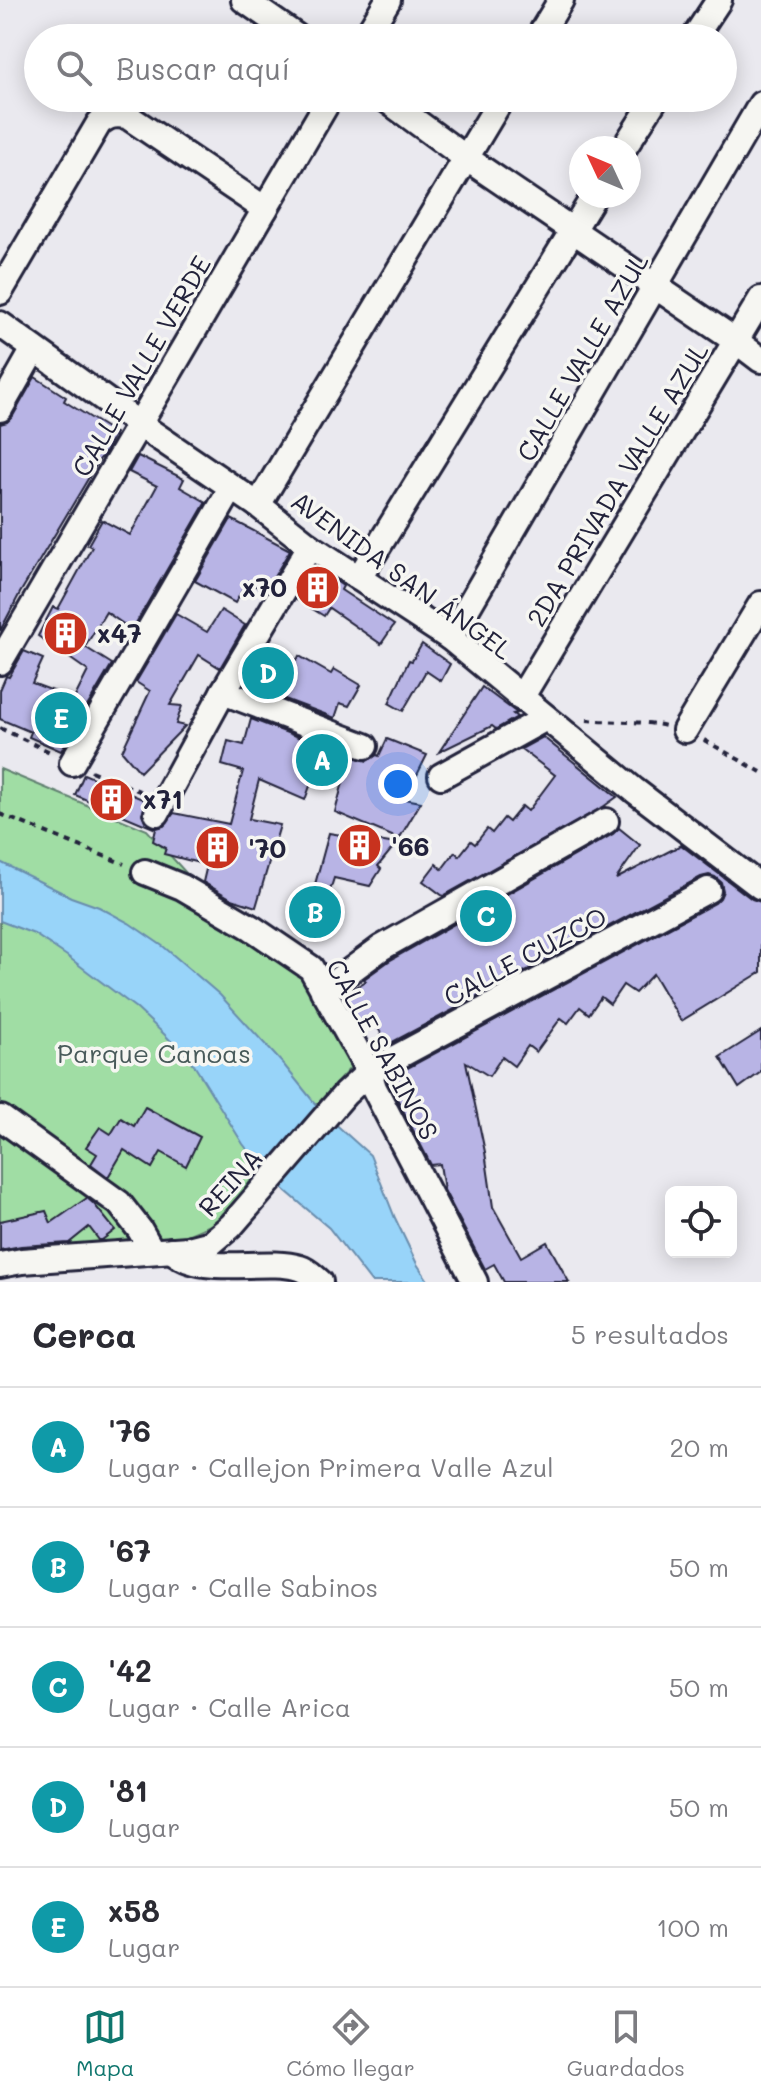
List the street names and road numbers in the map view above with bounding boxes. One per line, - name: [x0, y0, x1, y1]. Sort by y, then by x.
- street label: CALLE VALLE AZUL: [509, 246, 656, 467]
- street label: CALLE VALLE VERDE: [64, 249, 218, 483]
- street label: 2DA PRIVADA VALLE AZUL: [519, 335, 716, 632]
- street label: AVENIDA SAN ÁNGEL: [285, 483, 520, 667]
- street label: CALLE CUZCO: [438, 900, 612, 1012]
- street label: CALLE SABINOS: [319, 953, 447, 1145]
- street label: REINA: [191, 1141, 269, 1223]

